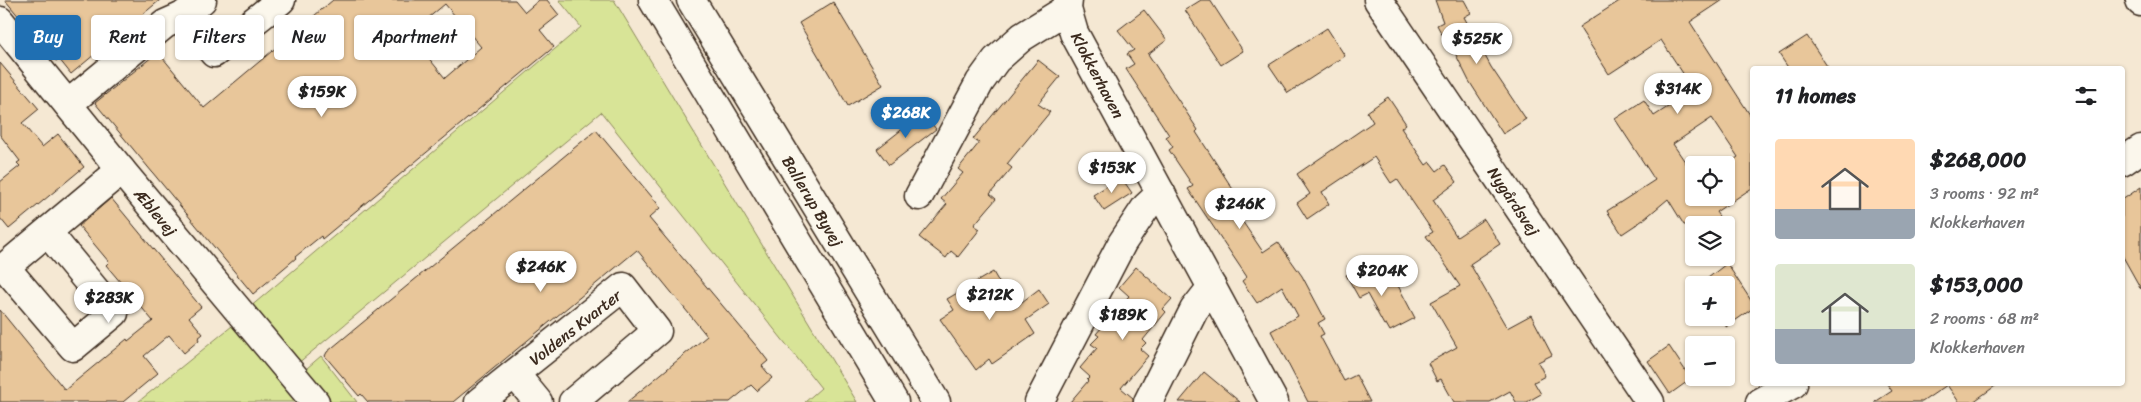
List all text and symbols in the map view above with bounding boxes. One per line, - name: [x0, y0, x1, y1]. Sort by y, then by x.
- chip: Buy: [15, 15, 81, 60]
- chip: Rent: [91, 15, 165, 60]
- chip: Filters: [175, 15, 264, 60]
- chip: New: [274, 15, 344, 60]
- chip: Apartment: [354, 15, 475, 60]
- pin: $525K: [1442, 22, 1512, 65]
- text: $525K: [1452, 24, 1502, 53]
- street label: Klokkerhaven: [1062, 27, 1133, 124]
- pin: $314K: [1643, 72, 1713, 115]
- text: $314K: [1655, 74, 1701, 103]
- pin: $159K: [287, 76, 357, 118]
- text: $159K: [299, 77, 345, 106]
- text: 11 homes: [1775, 77, 1856, 115]
- icon: filters: [2072, 82, 2100, 110]
- pin: $268K: [871, 96, 941, 139]
- text: $268K: [882, 98, 930, 127]
- text: $268,000: [1930, 141, 2026, 179]
- street label: Ballerup Byvej: [774, 150, 852, 253]
- pin: $153K: [1077, 152, 1147, 194]
- text: $153K: [1089, 153, 1135, 182]
- map controls: [1685, 156, 1735, 386]
- button: locate: [1685, 156, 1735, 206]
- icon: home: [1815, 159, 1875, 219]
- street label: Nygårdsvej: [1480, 161, 1548, 243]
- text: 3 rooms · 92 m²: [1930, 179, 2039, 208]
- street label: Æblevej: [126, 181, 185, 244]
- pin: $246K: [1205, 188, 1275, 230]
- text: $246K: [1216, 189, 1264, 218]
- text: Klokkerhaven: [1930, 208, 2025, 237]
- button: layers: [1685, 216, 1735, 266]
- pin: $246K: [506, 250, 576, 293]
- text: $246K: [517, 252, 565, 281]
- pin: $204K: [1347, 254, 1417, 297]
- text: $204K: [1357, 256, 1407, 285]
- text: $153,000: [1930, 266, 2023, 304]
- button: +: [1685, 276, 1735, 326]
- pin: $212K: [955, 278, 1025, 321]
- text: $212K: [967, 280, 1013, 309]
- street label: Voldens Kvarter: [523, 281, 629, 373]
- pin: $283K: [74, 282, 144, 324]
- text: $283K: [85, 283, 133, 312]
- icon: home: [1815, 284, 1875, 344]
- pin: $189K: [1088, 298, 1158, 341]
- text: $189K: [1100, 300, 1146, 329]
- text: 2 rooms · 68 m²: [1930, 304, 2039, 333]
- text: Klokkerhaven: [1930, 333, 2025, 362]
- button: −: [1685, 336, 1735, 386]

